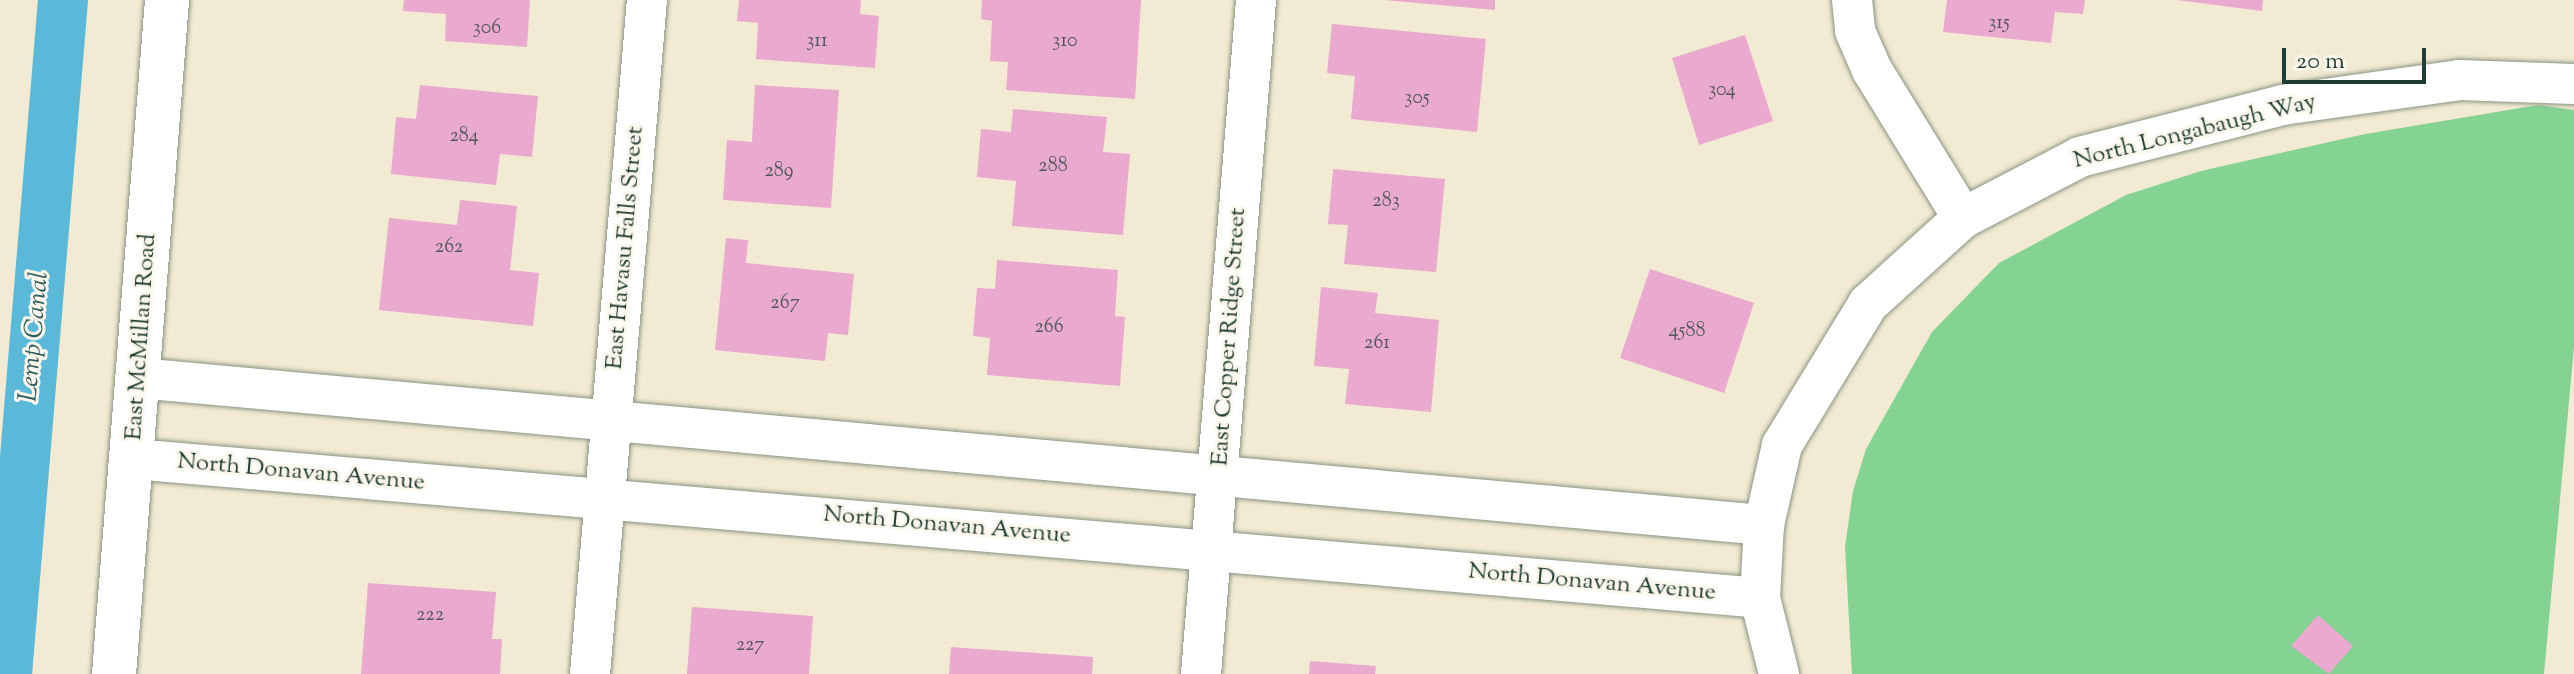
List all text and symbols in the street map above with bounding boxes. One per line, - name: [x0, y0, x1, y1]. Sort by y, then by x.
- house number: 315: [1988, 11, 2010, 35]
- house number: 306: [473, 16, 501, 40]
- house number: 311: [806, 29, 828, 53]
- house number: 310: [1052, 29, 1078, 53]
- scale bar: [2286, 32, 2430, 82]
- text: 20 m: [2296, 45, 2345, 79]
- house number: 304: [1708, 78, 1736, 102]
- house number: 305: [1404, 86, 1430, 110]
- street label: North Longabaugh Way: [2071, 88, 2319, 176]
- house number: 284: [449, 124, 479, 148]
- street label: East Havasu Falls Street: [601, 125, 651, 371]
- house number: 288: [1038, 154, 1068, 178]
- house number: 289: [764, 159, 794, 183]
- house number: 283: [1372, 189, 1400, 213]
- street label: East Copper Ridge Street: [1207, 207, 1253, 467]
- street label: East McMillan Road: [120, 233, 164, 441]
- house number: 262: [435, 235, 463, 259]
- water label: Lemp Canal: [14, 271, 56, 403]
- house number: 267: [770, 291, 800, 315]
- house number: 266: [1034, 315, 1064, 339]
- house number: 4588: [1669, 319, 1705, 343]
- house number: 261: [1364, 331, 1390, 355]
- street label: North Donavan Avenue: [176, 448, 426, 498]
- street label: North Donavan Avenue: [822, 501, 1072, 551]
- street label: North Donavan Avenue: [1467, 558, 1717, 608]
- house number: 222: [416, 603, 444, 627]
- house number: 227: [736, 633, 764, 657]

